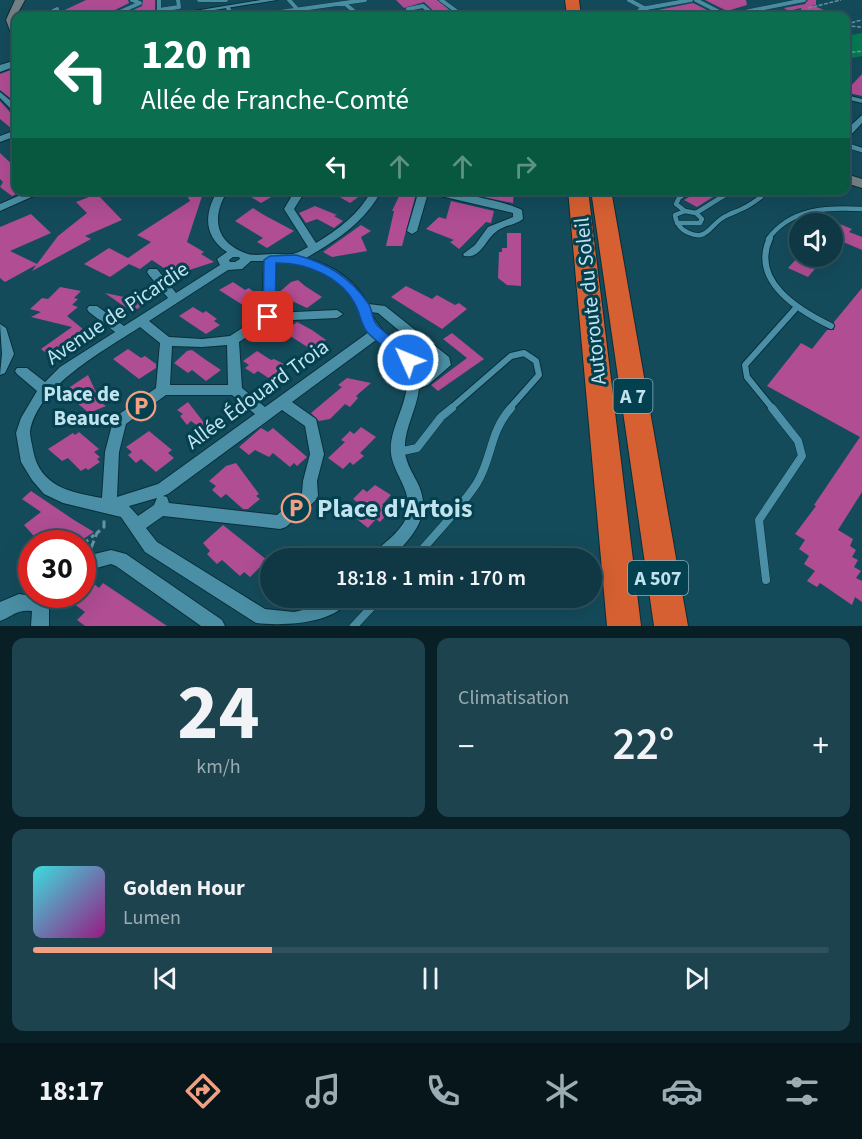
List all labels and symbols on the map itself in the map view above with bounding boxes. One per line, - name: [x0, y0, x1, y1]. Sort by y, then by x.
- street label: Autoroute du Soleil: [566, 216, 614, 386]
- street label: Avenue de Picardie: [40, 254, 194, 372]
- pin: [242, 291, 293, 342]
- position arrow: [376, 328, 440, 392]
- street label: Allée Édouard Troia: [179, 332, 335, 456]
- place label: Place de Beauce: [43, 379, 120, 433]
- road number: A 7: [614, 379, 652, 413]
- parking icon: Place de Beauce: [125, 390, 157, 422]
- place label: Place d'Artois: [317, 490, 472, 527]
- parking icon: Place d'Artois: [280, 492, 312, 524]
- speed limit sign: 30: [18, 530, 96, 608]
- road number: A 507: [628, 561, 688, 595]

